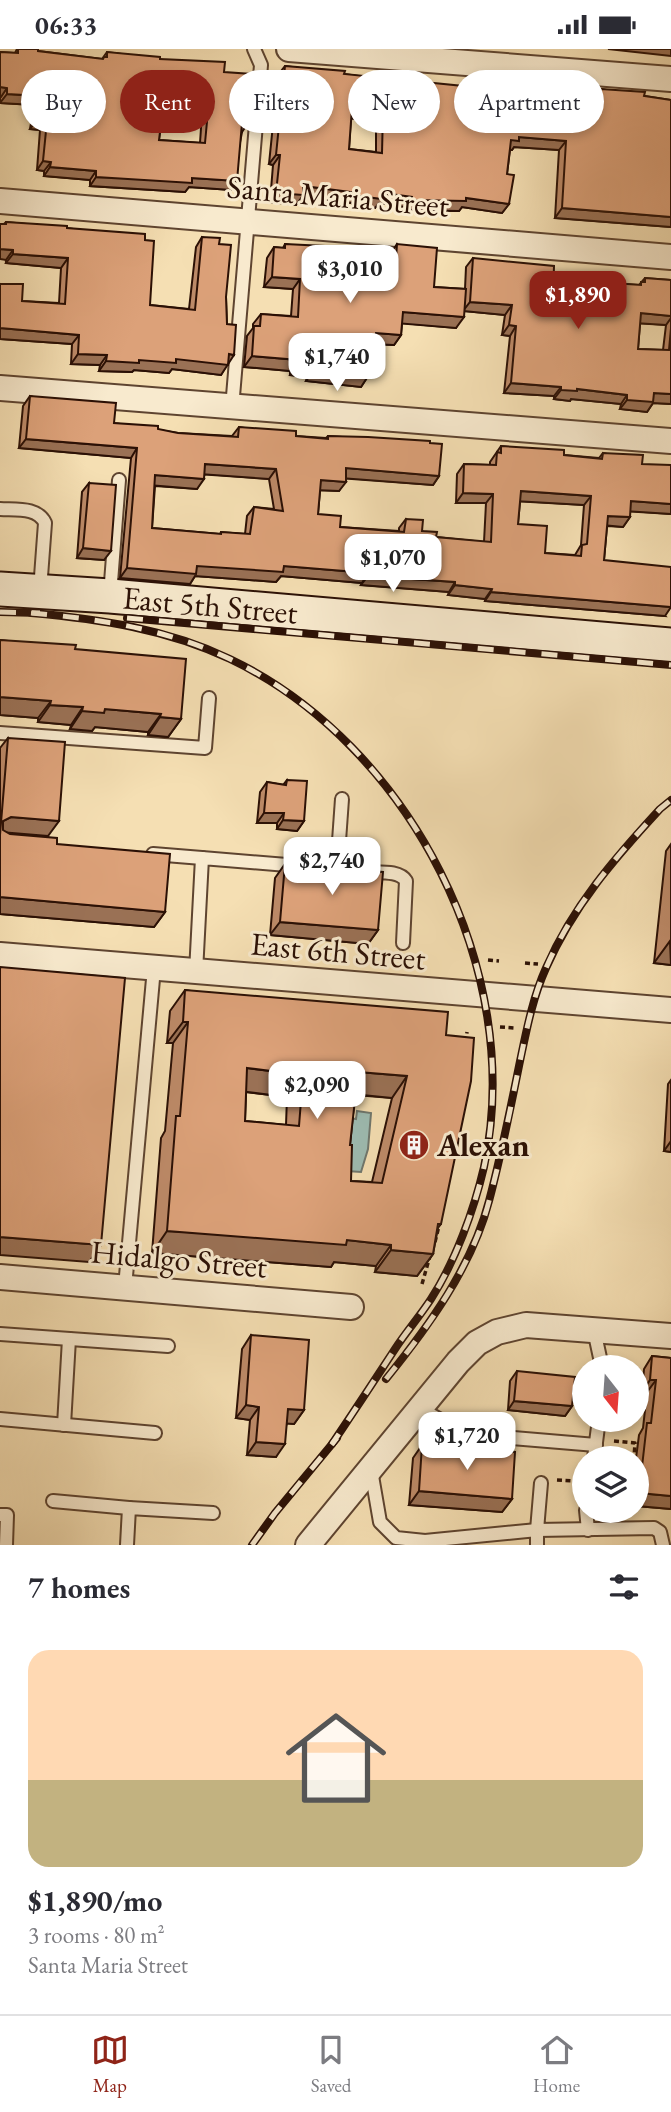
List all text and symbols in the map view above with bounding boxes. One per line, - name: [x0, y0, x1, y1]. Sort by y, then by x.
- text: 06:33: [35, 8, 97, 42]
- chip: Buy: [21, 70, 106, 133]
- chip: Rent: [120, 70, 215, 133]
- chip: Filters: [229, 70, 334, 133]
- chip: New: [348, 70, 440, 133]
- chip: Apartment: [454, 70, 604, 133]
- street label: Santa Maria Street: [225, 165, 451, 227]
- pin: $3,010: [293, 245, 407, 305]
- text: $3,010: [318, 253, 382, 283]
- pin: $1,890: [521, 271, 635, 331]
- text: $1,890: [546, 279, 610, 309]
- pin: $1,740: [280, 333, 394, 393]
- text: $1,740: [305, 341, 369, 371]
- pin: $1,070: [336, 535, 450, 594]
- text: $1,070: [361, 542, 425, 572]
- street label: East 5th Street: [121, 576, 299, 634]
- pin: $2,740: [275, 837, 389, 897]
- text: $2,740: [300, 845, 364, 875]
- street label: East 6th Street: [249, 922, 427, 980]
- pin: $2,090: [260, 1061, 374, 1121]
- text: $2,090: [285, 1069, 349, 1099]
- place label: Alexan: [436, 1124, 530, 1166]
- building icon: Alexan: [397, 1128, 431, 1162]
- street label: Hidalgo Street: [89, 1230, 269, 1288]
- north arrow: [572, 1355, 649, 1431]
- map controls: [572, 1355, 649, 1523]
- pin: $1,720: [410, 1413, 524, 1472]
- text: $1,720: [435, 1420, 499, 1450]
- button: layers: [572, 1446, 649, 1523]
- text: 7 homes: [28, 1568, 130, 1607]
- icon: filters: [605, 1568, 643, 1606]
- icon: home: [273, 1695, 399, 1821]
- text: $1,890/mo: [28, 1881, 162, 1920]
- text: 3 rooms · 80 m²: [28, 1920, 165, 1950]
- text: Santa Maria Street: [28, 1950, 188, 1980]
- tab: Map: [91, 2031, 129, 2098]
- tab: Saved: [311, 2031, 351, 2098]
- tab: Home: [533, 2031, 580, 2098]

